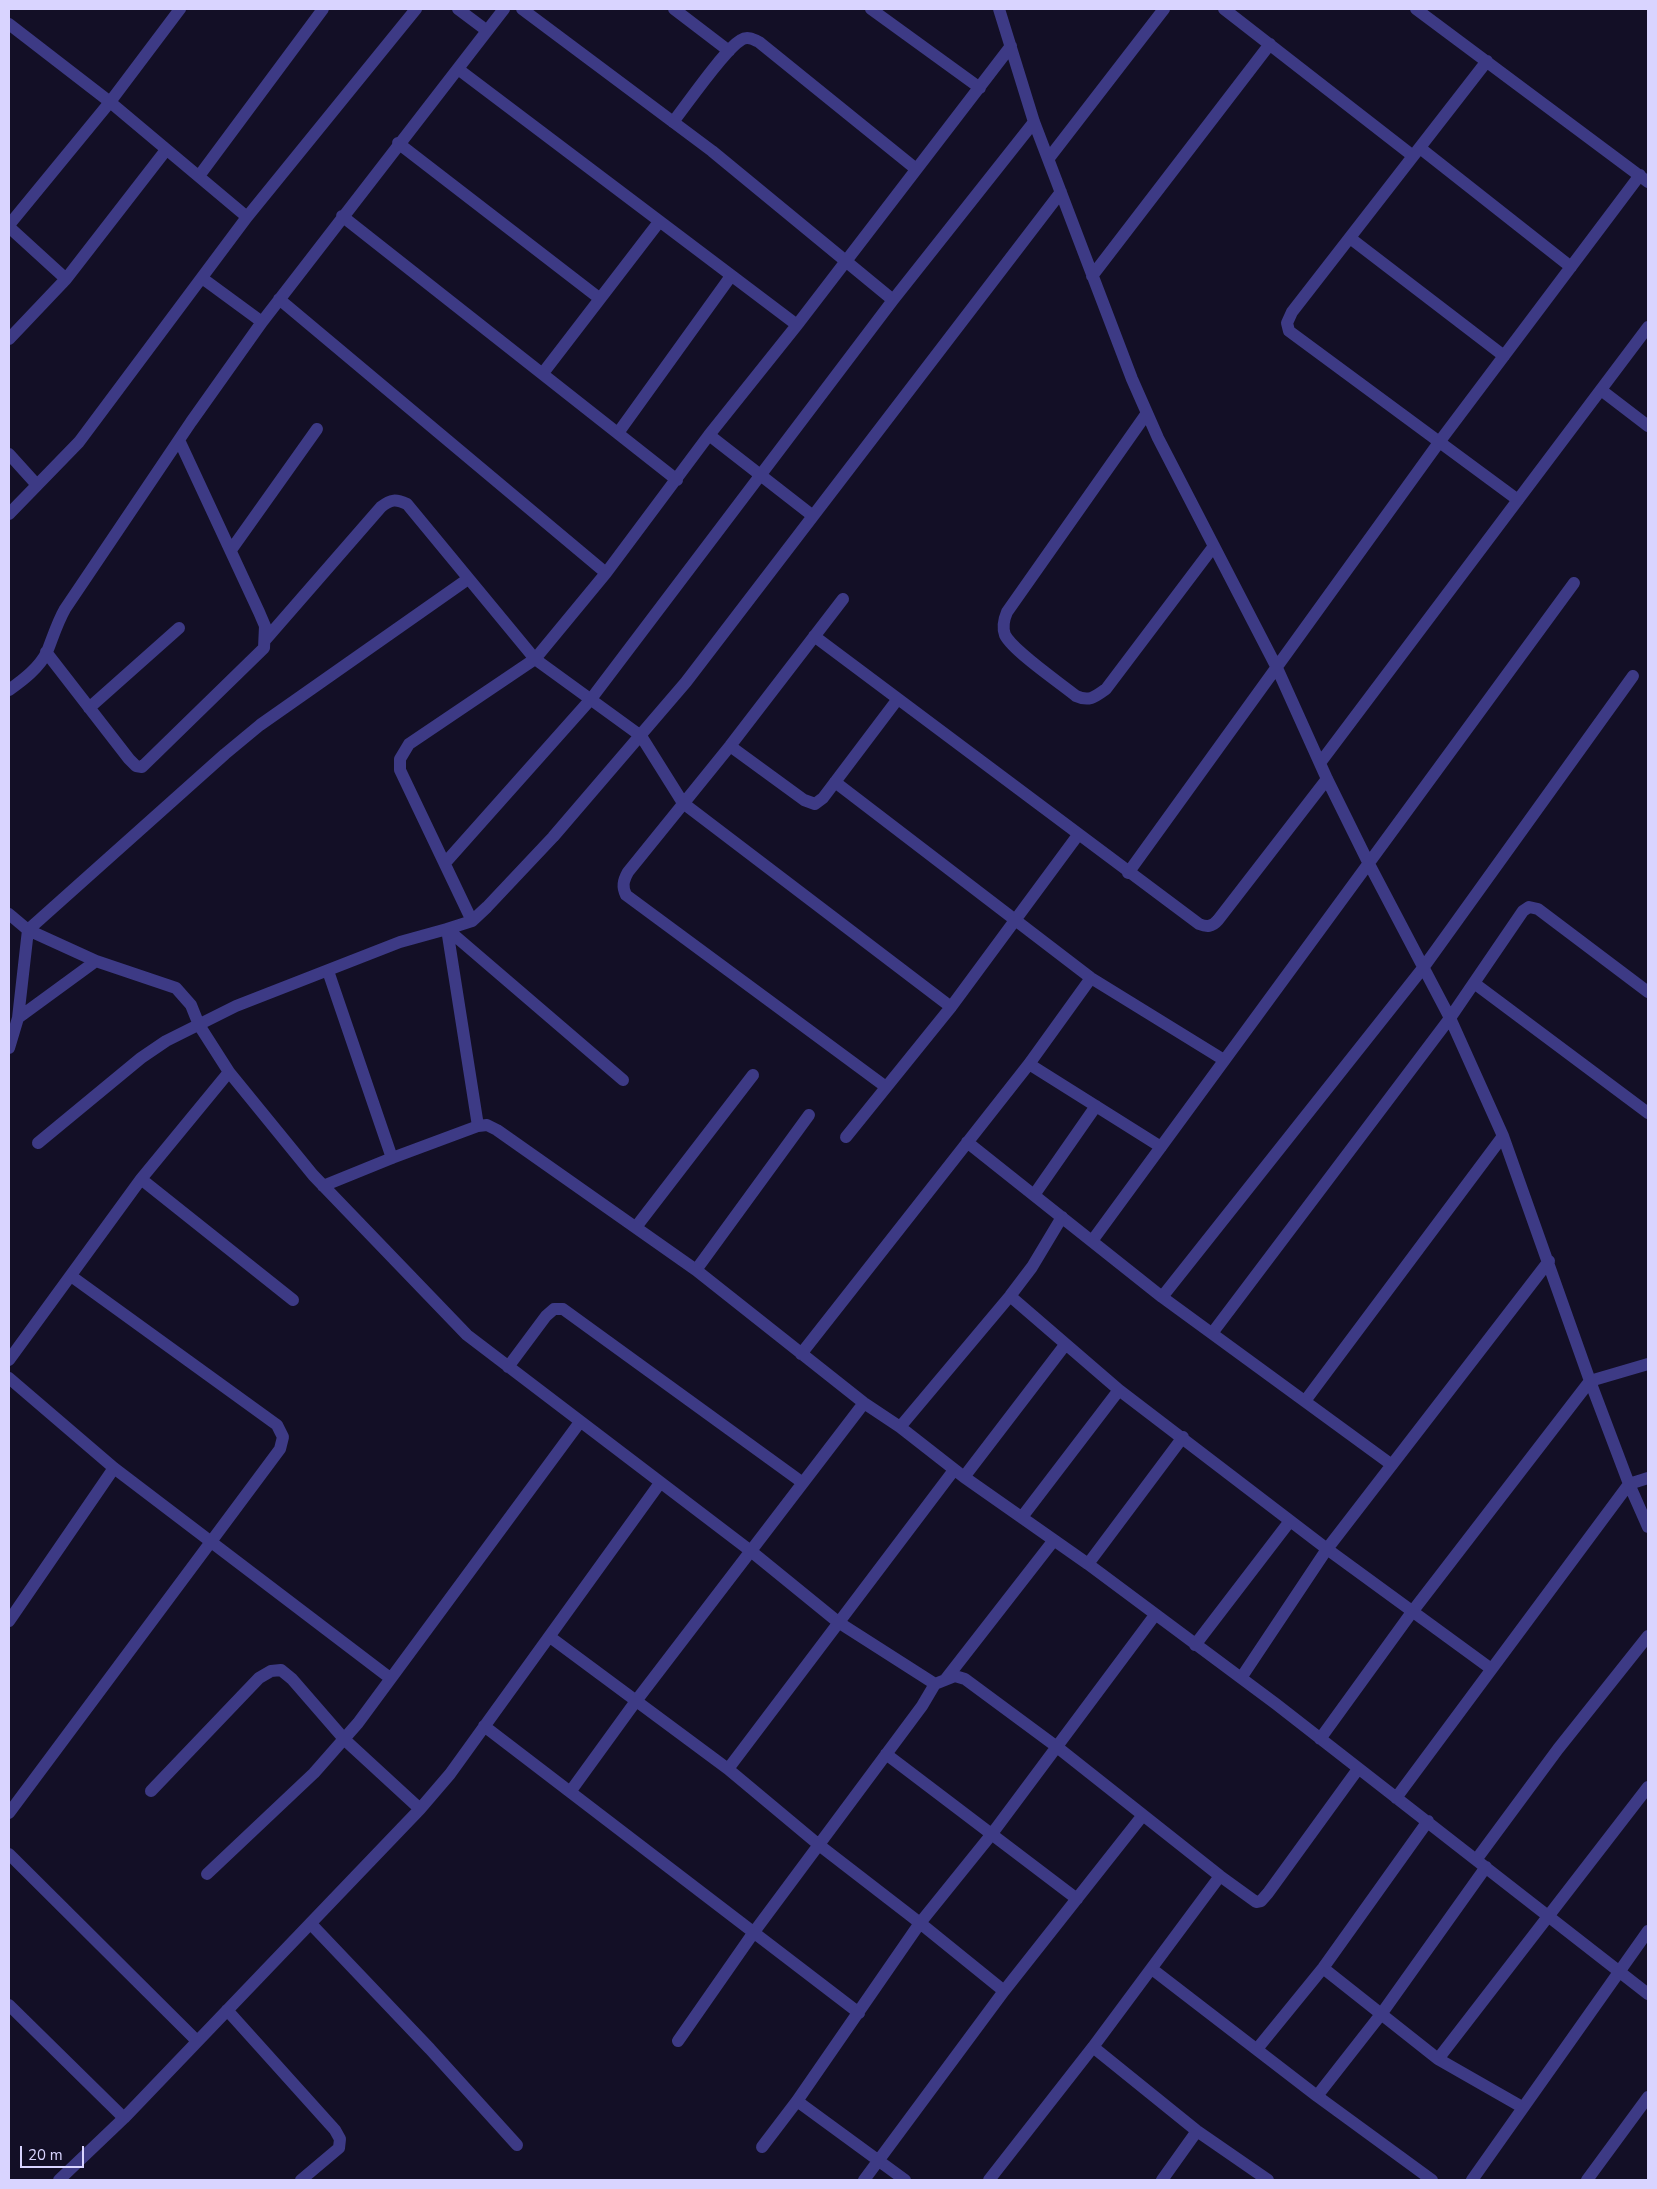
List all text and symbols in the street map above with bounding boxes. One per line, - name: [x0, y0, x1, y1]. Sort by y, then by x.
- scale bar: [22, 2136, 86, 2168]
- text: 20 m: [28, 2145, 63, 2165]

